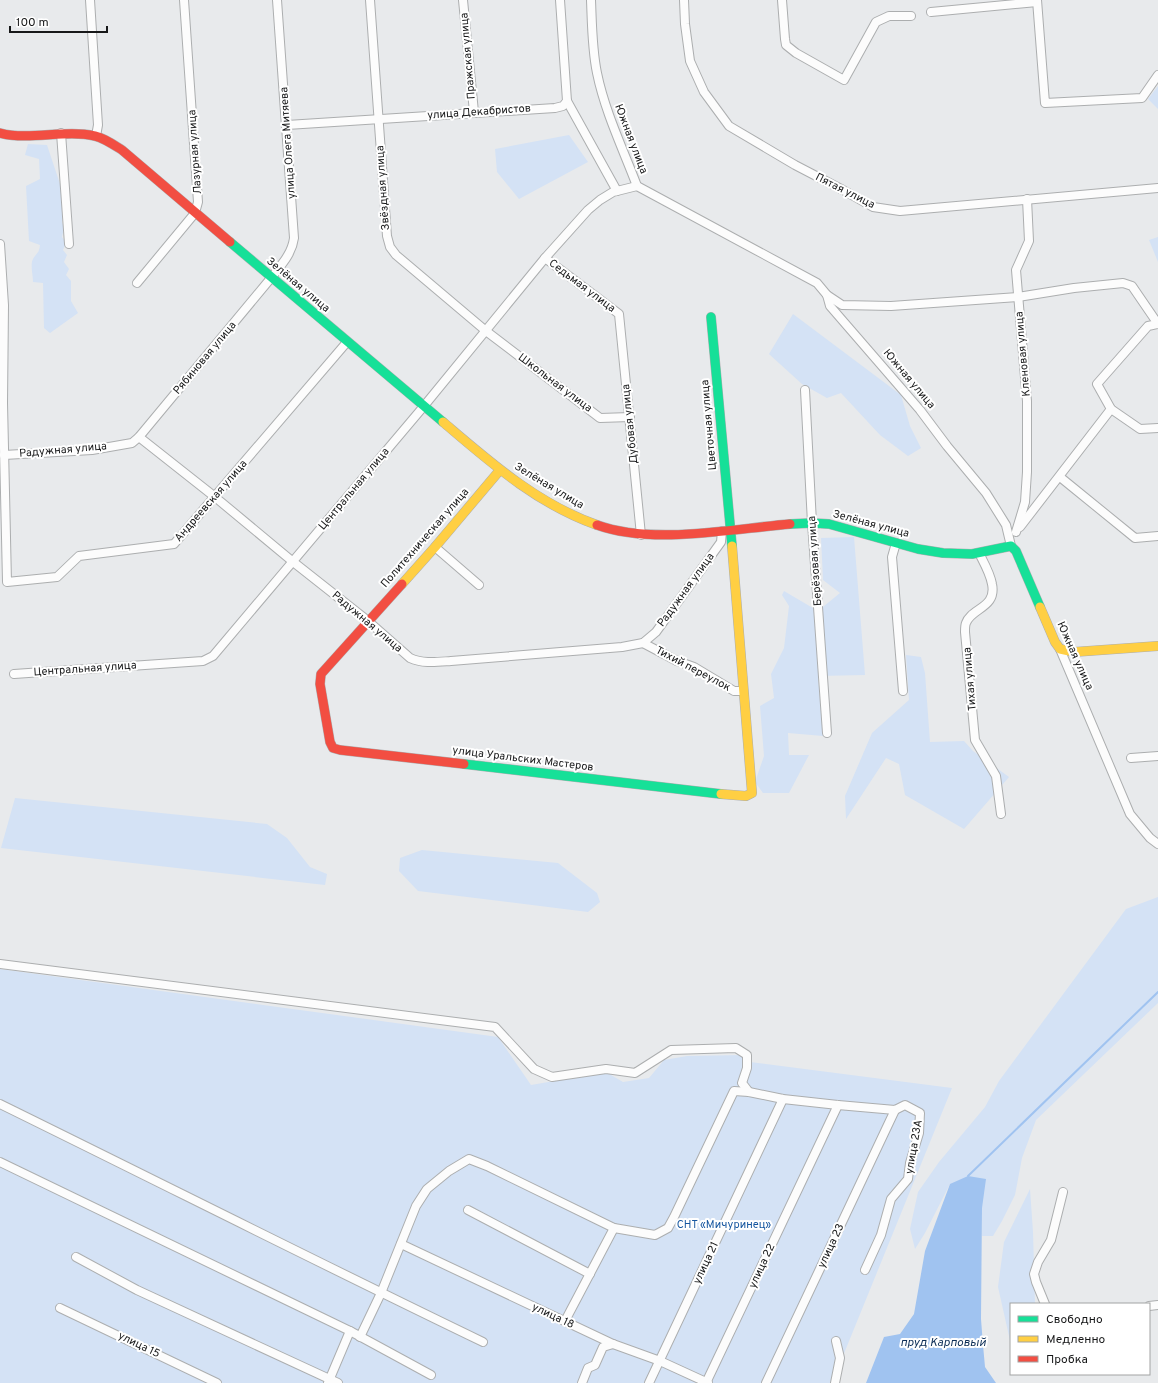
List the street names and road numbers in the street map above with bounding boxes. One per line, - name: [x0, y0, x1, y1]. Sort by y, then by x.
- street label: Пражская улица: [457, 12, 479, 100]
- street label: улица Олега Митяева: [277, 86, 299, 200]
- street label: улица Декабристов: [427, 101, 531, 123]
- street label: Южная улица: [611, 102, 651, 176]
- street label: Лазурная улица: [185, 109, 205, 195]
- street label: Звёздная улица: [373, 145, 393, 231]
- street label: Пятая улица: [813, 170, 877, 212]
- street label: Зелёная улица: [263, 254, 333, 316]
- street label: Седьмая улица: [546, 256, 618, 316]
- street label: Кленовая улица: [1012, 311, 1034, 397]
- street label: Рябиновая улица: [170, 318, 240, 397]
- street label: Южная улица: [880, 346, 938, 412]
- street label: Школьная улица: [515, 351, 595, 416]
- street label: Цветочная улица: [698, 379, 720, 471]
- street label: Дубовая улица: [619, 383, 641, 465]
- street label: Радужная улица: [19, 439, 108, 461]
- street label: Центральная улица: [315, 445, 393, 533]
- street label: Андреевская улица: [172, 457, 251, 545]
- street label: Зелёная улица: [512, 460, 586, 512]
- street label: Политехническая улица: [378, 485, 472, 591]
- street label: Зелёная улица: [831, 507, 911, 541]
- street label: Берёзовая улица: [805, 515, 825, 606]
- street label: Радужная улица: [654, 550, 718, 630]
- street label: Радужная улица: [329, 588, 405, 656]
- street label: Южная улица: [1054, 620, 1096, 693]
- street label: Тихий переулок: [653, 643, 733, 695]
- street label: Тихая улица: [960, 646, 980, 711]
- street label: Центральная улица: [33, 658, 137, 680]
- street label: улица Уральских Мастеров: [452, 743, 594, 775]
- street label: улица 23А: [902, 1119, 926, 1175]
- street label: улица 23: [815, 1221, 847, 1271]
- street label: улица 21: [690, 1240, 722, 1286]
- street label: улица 22: [746, 1241, 778, 1291]
- street label: улица 18: [530, 1300, 576, 1332]
- street label: улица 15: [116, 1329, 163, 1361]

